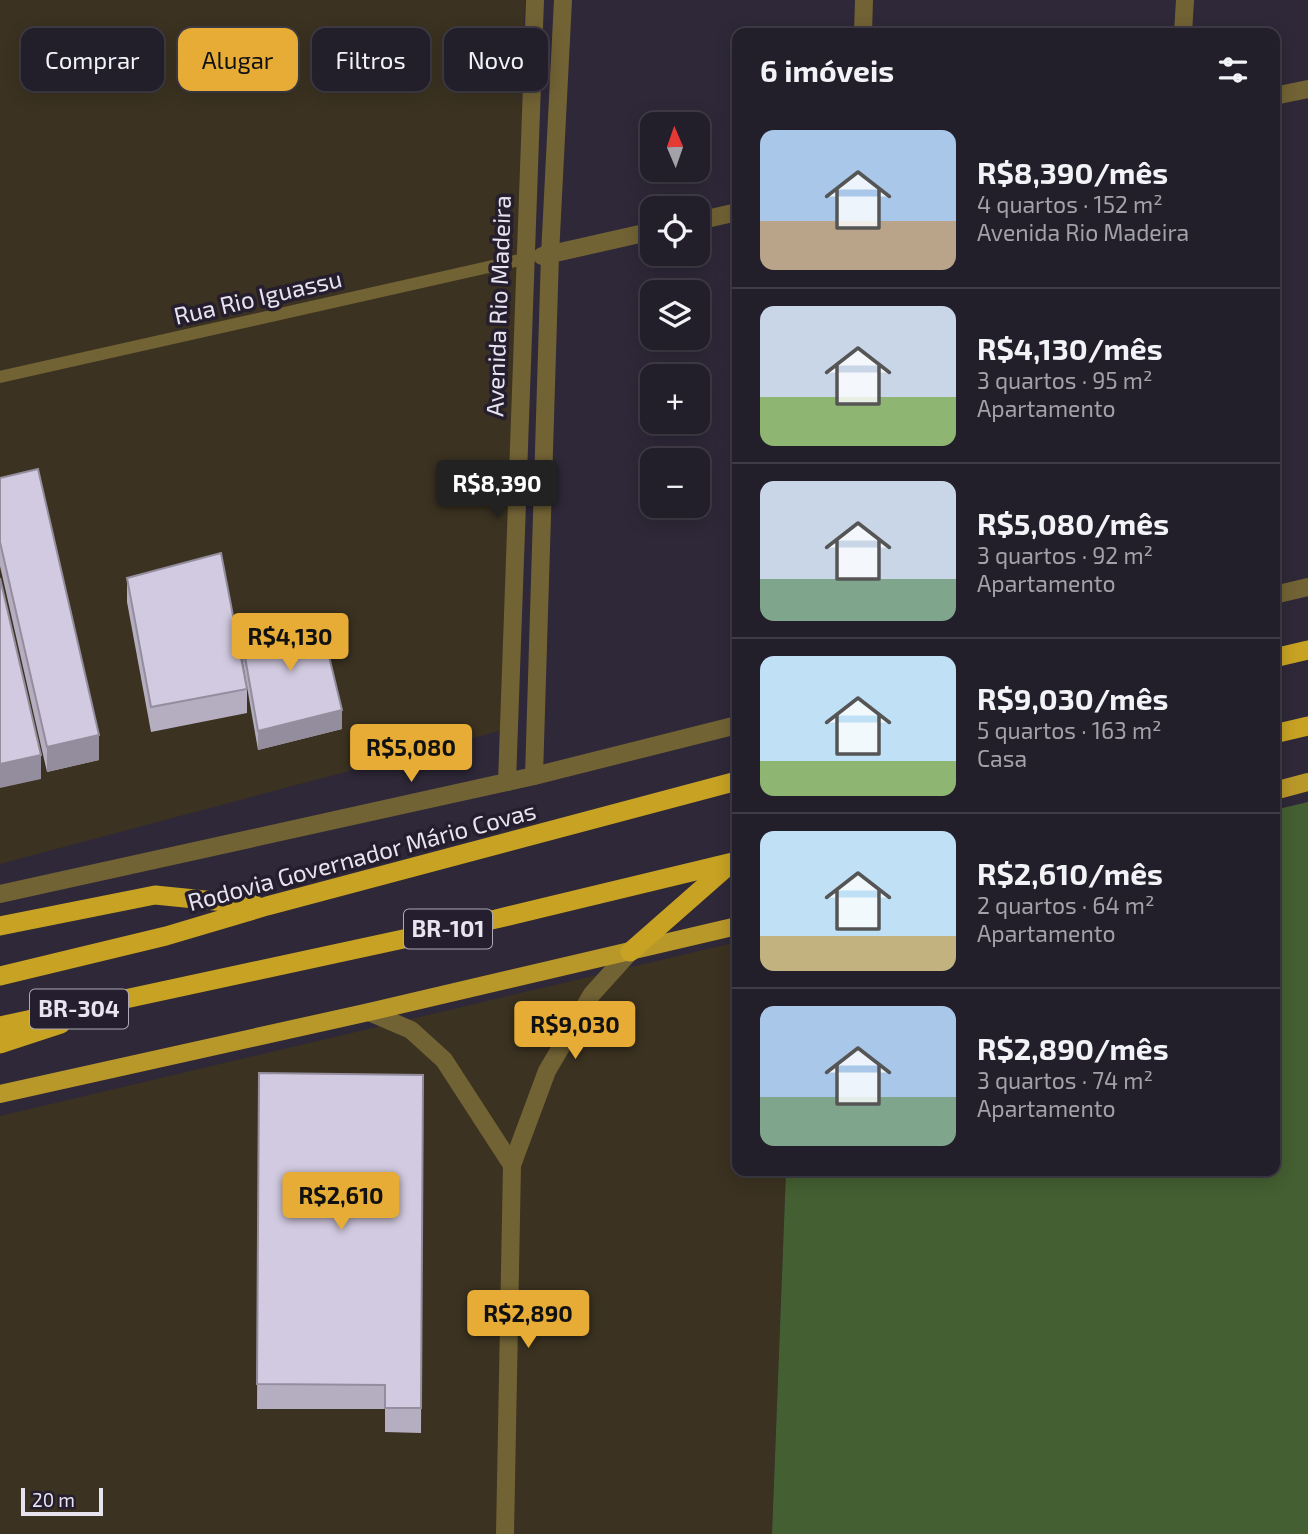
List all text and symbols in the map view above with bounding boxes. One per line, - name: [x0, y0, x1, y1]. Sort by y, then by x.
- chip: Comprar: [21, 28, 164, 91]
- chip: Alugar: [178, 28, 298, 91]
- chip: Filtros: [312, 28, 430, 91]
- chip: Novo: [444, 28, 548, 91]
- icon: filters: [1214, 51, 1252, 89]
- text: 6 imóveis: [760, 52, 894, 88]
- north arrow: [640, 112, 710, 182]
- map controls: [640, 112, 710, 518]
- text: R$8,390/mês: [977, 154, 1168, 190]
- icon: home: [816, 158, 900, 242]
- text: 4 quartos · 152 m²: [977, 190, 1163, 218]
- street label: Avenida Rio Madeira: [479, 195, 516, 417]
- button: locate: [640, 196, 710, 266]
- text: Avenida Rio Madeira: [977, 218, 1189, 246]
- street label: Rua Rio Iguassu: [171, 263, 344, 330]
- button: layers: [640, 280, 710, 350]
- text: R$4,130/mês: [977, 330, 1163, 366]
- icon: home: [816, 334, 900, 418]
- button: +: [640, 364, 710, 434]
- text: 3 quartos · 95 m²: [977, 366, 1152, 394]
- text: Apartamento: [977, 394, 1116, 422]
- button: −: [640, 448, 710, 518]
- pin: R$8,390: [432, 461, 562, 520]
- text: R$8,390: [452, 469, 542, 497]
- text: R$5,080/mês: [977, 505, 1169, 541]
- icon: home: [816, 509, 900, 593]
- text: 3 quartos · 92 m²: [977, 541, 1153, 569]
- text: Apartamento: [977, 569, 1116, 597]
- pin: R$4,130: [225, 614, 355, 673]
- text: R$4,130: [248, 622, 332, 650]
- text: R$9,030/mês: [977, 680, 1169, 716]
- icon: home: [816, 684, 900, 768]
- text: 5 quartos · 163 m²: [977, 716, 1162, 744]
- pin: R$5,080: [346, 724, 476, 784]
- text: R$5,080: [366, 733, 456, 761]
- text: Casa: [977, 744, 1027, 772]
- street label: Rodovia Governador Mário Covas: [184, 795, 539, 916]
- text: R$2,610/mês: [977, 855, 1163, 891]
- icon: home: [816, 859, 900, 943]
- text: 2 quartos · 64 m²: [977, 891, 1154, 919]
- road number: BR-101: [404, 910, 492, 948]
- text: Apartamento: [977, 919, 1116, 947]
- road number: BR-304: [30, 990, 128, 1028]
- pin: R$9,030: [510, 1002, 640, 1061]
- text: R$9,030: [530, 1010, 620, 1038]
- text: R$2,890/mês: [977, 1030, 1169, 1066]
- icon: home: [816, 1034, 900, 1118]
- text: 3 quartos · 74 m²: [977, 1066, 1153, 1094]
- text: Apartamento: [977, 1094, 1116, 1122]
- pin: R$2,610: [276, 1172, 406, 1232]
- text: R$2,610: [298, 1181, 384, 1209]
- pin: R$2,890: [463, 1290, 593, 1350]
- text: R$2,890: [483, 1299, 573, 1327]
- scale bar: [21, 1485, 103, 1517]
- text: 20 m: [32, 1488, 75, 1511]

